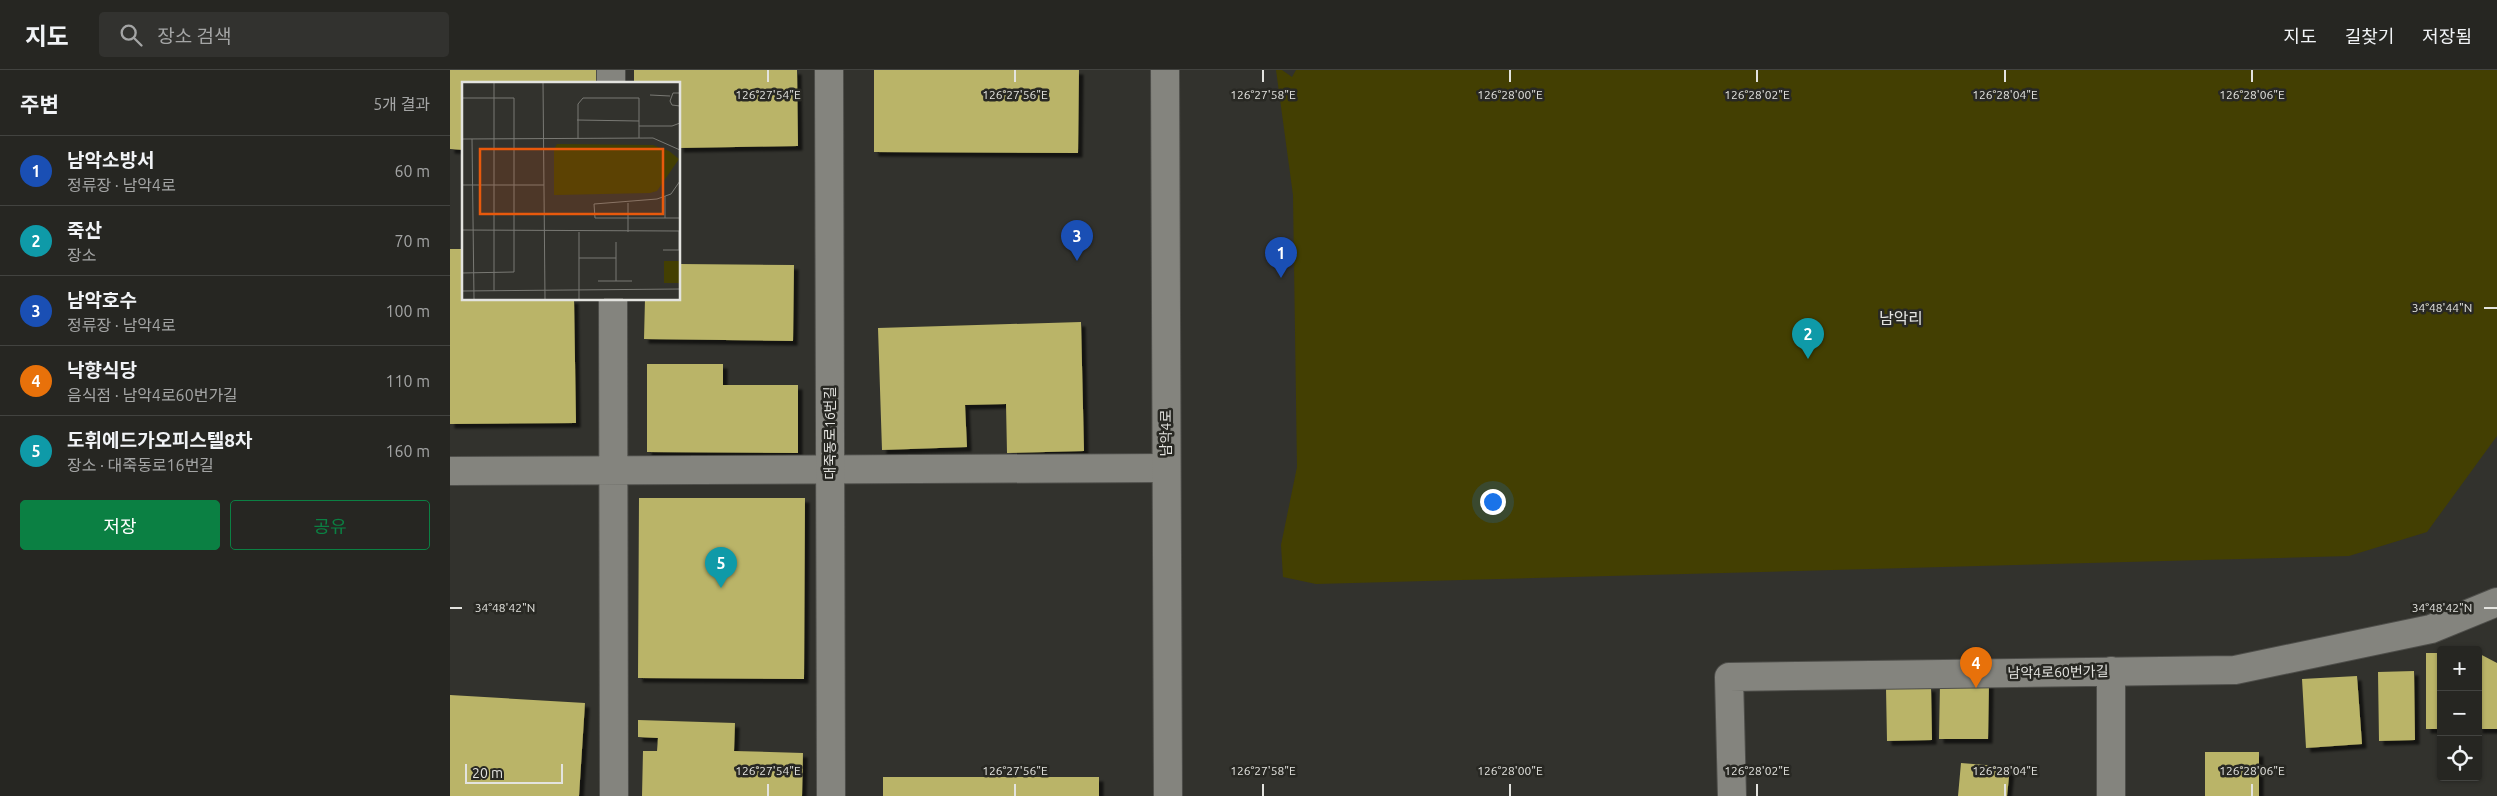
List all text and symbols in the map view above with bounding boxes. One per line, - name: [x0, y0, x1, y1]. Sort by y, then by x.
- search box: [99, 12, 449, 57]
- icon: search: [117, 21, 145, 49]
- text: 지도: [25, 23, 69, 50]
- text: 장소 검색: [157, 25, 231, 47]
- text: 지도: [2284, 26, 2317, 46]
- text: 길찾기: [2345, 26, 2394, 46]
- text: 저장됨: [2422, 26, 2472, 46]
- inset map: [462, 82, 680, 300]
- text: 126°27'54"E: [735, 88, 801, 101]
- text: 126°27'56"E: [982, 88, 1048, 101]
- text: 126°27'58"E: [1230, 88, 1296, 101]
- text: 126°28'00"E: [1477, 88, 1543, 101]
- text: 126°28'02"E: [1724, 88, 1790, 101]
- text: 126°28'04"E: [1972, 88, 2038, 101]
- text: 126°28'06"E: [2219, 88, 2285, 101]
- text: 주변: [20, 92, 59, 116]
- text: 5개 결과: [373, 95, 430, 113]
- text: 남악소방서: [67, 149, 154, 171]
- text: 1: [31, 162, 41, 180]
- text: 60 m: [394, 162, 430, 180]
- text: 정류장 · 남악4로: [67, 176, 176, 194]
- text: 죽산: [67, 219, 102, 241]
- pin: 3: [1061, 220, 1093, 261]
- text: 2: [31, 232, 41, 250]
- text: 70 m: [394, 232, 430, 250]
- pin: 1: [1265, 237, 1297, 278]
- text: 장소: [67, 246, 96, 264]
- text: 남악호수: [67, 289, 137, 311]
- text: 34°48'44"N: [2412, 301, 2472, 314]
- text: 3: [31, 302, 41, 320]
- text: 100 m: [385, 302, 430, 320]
- district label: 남악리: [1879, 309, 1923, 327]
- text: 정류장 · 남악4로: [67, 316, 176, 334]
- pin: 2: [1792, 318, 1824, 359]
- text: 낙향식당: [67, 359, 137, 381]
- text: 4: [31, 372, 41, 390]
- text: 110 m: [385, 372, 430, 390]
- text: 음식점 · 남악4로60번가길: [67, 386, 238, 404]
- street label: 대죽동로16번길: [822, 386, 838, 480]
- street label: 남악4로: [1158, 410, 1174, 456]
- text: 도휘에드가오피스텔8차: [67, 429, 253, 451]
- text: 5: [31, 442, 41, 460]
- text: 160 m: [385, 442, 430, 460]
- text: 장소 · 대죽동로16번길: [67, 456, 214, 474]
- your location: [1480, 489, 1506, 515]
- button: 저장: [20, 500, 220, 550]
- button: 공유: [230, 500, 430, 550]
- pin: 5: [705, 547, 737, 588]
- text: 34°48'42"N: [475, 601, 535, 614]
- text: 34°48'42"N: [2412, 601, 2472, 614]
- map controls: [2437, 646, 2482, 781]
- button: +: [2437, 646, 2482, 691]
- pin: 4: [1960, 647, 1992, 688]
- street label: 남악4로60번가길: [2007, 663, 2109, 681]
- button: −: [2437, 691, 2482, 736]
- button: locate: [2437, 736, 2482, 781]
- scale bar: [465, 761, 562, 784]
- text: 126°27'54"E: [735, 764, 801, 777]
- text: 126°27'56"E: [982, 764, 1048, 777]
- text: 126°27'58"E: [1230, 764, 1296, 777]
- text: 126°28'00"E: [1477, 764, 1543, 777]
- text: 126°28'02"E: [1724, 764, 1790, 777]
- text: 126°28'04"E: [1972, 764, 2038, 777]
- text: 126°28'06"E: [2219, 764, 2285, 777]
- text: 20 m: [472, 765, 503, 781]

